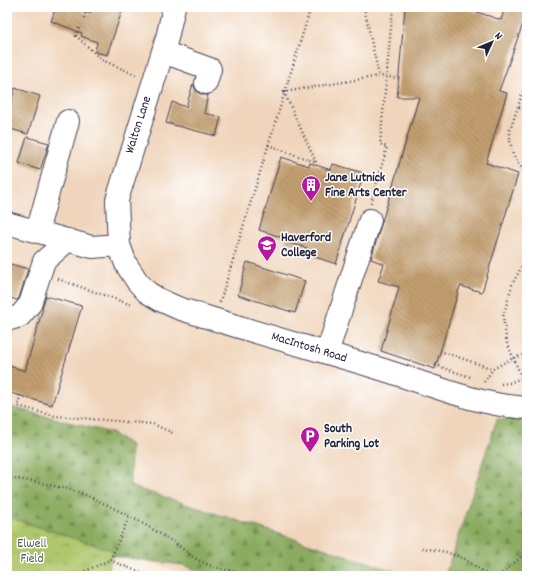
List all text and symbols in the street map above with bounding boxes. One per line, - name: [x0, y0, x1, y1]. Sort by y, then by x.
- north arrow: [472, 22, 512, 62]
- text: N: [490, 29, 506, 44]
- street label: Walton Lane: [121, 94, 157, 156]
- place label: Jane Lutnick Fine Arts Center: [325, 169, 408, 203]
- building icon: Jane Lutnick Fine Arts Center: [300, 174, 322, 202]
- place label: Haverford College: [281, 229, 331, 263]
- school or university icon: Haverford College: [256, 234, 278, 262]
- street label: MacIntosh Road: [269, 327, 349, 369]
- place label: South Parking Lot: [324, 420, 379, 454]
- parking icon: South Parking Lot: [299, 425, 321, 453]
- park label: Elwell Field: [17, 535, 47, 569]

